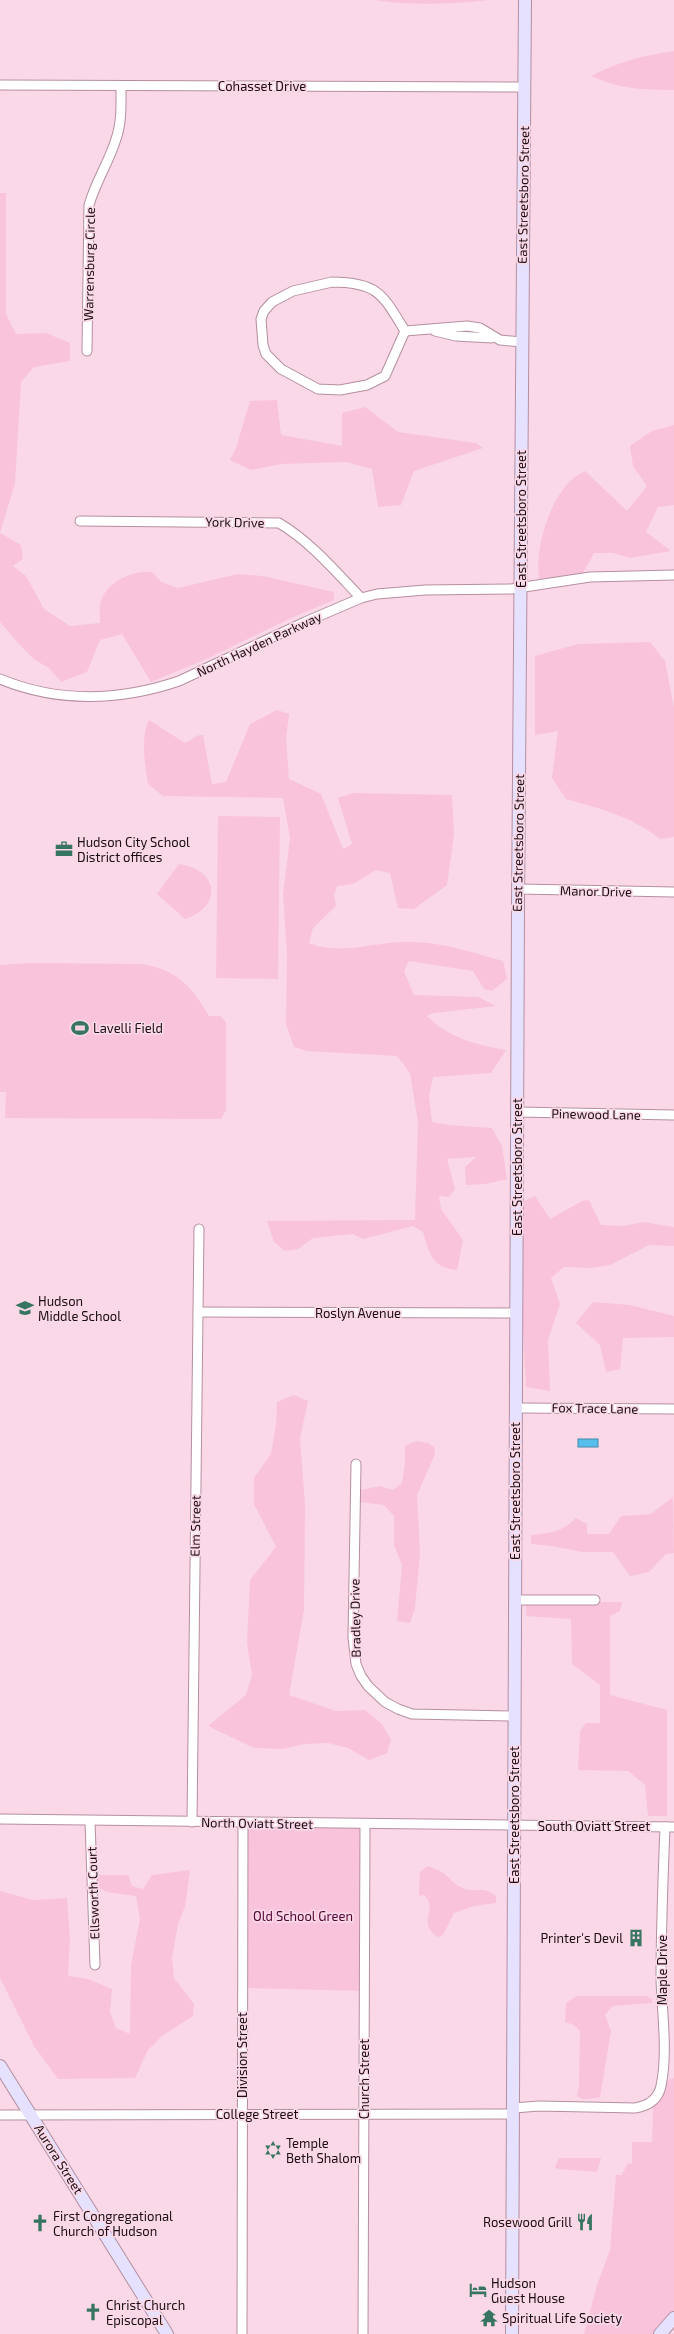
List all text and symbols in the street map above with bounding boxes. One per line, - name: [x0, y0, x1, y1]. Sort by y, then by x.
- street label: Cohasset Drive: [218, 78, 306, 94]
- street label: East Streetsboro Street: [514, 126, 532, 264]
- street label: Warrensburg Circle: [80, 207, 98, 321]
- street label: East Streetsboro Street: [513, 450, 529, 588]
- street label: York Drive: [205, 513, 265, 531]
- street label: North Hayden Parkway: [194, 608, 324, 680]
- street label: East Streetsboro Street: [509, 774, 527, 912]
- place label: Hudson City School District offices: [77, 834, 190, 865]
- office icon: Hudson City School District offices: [54, 839, 74, 859]
- street label: Manor Drive: [560, 882, 632, 900]
- sports icon: Lavelli Field: [70, 1018, 90, 1038]
- place label: Lavelli Field: [93, 1020, 163, 1036]
- street label: East Streetsboro Street: [509, 1098, 525, 1236]
- street label: Pinewood Lane: [551, 1105, 641, 1123]
- place label: Hudson Middle School: [38, 1293, 121, 1324]
- school or university icon: Hudson Middle School: [15, 1298, 35, 1318]
- street label: Roslyn Avenue: [315, 1305, 401, 1321]
- street label: Fox Trace Lane: [552, 1399, 638, 1417]
- street label: East Streetsboro Street: [507, 1422, 523, 1560]
- street label: Elm Street: [186, 1495, 204, 1557]
- street label: Bradley Drive: [346, 1578, 364, 1658]
- street label: East Streetsboro Street: [506, 1746, 522, 1884]
- street label: North Oviatt Street: [201, 1814, 313, 1832]
- street label: South Oviatt Street: [538, 1818, 650, 1834]
- street label: Ellsworth Court: [83, 1846, 103, 1940]
- park label: Old School Green: [253, 1908, 353, 1924]
- building icon: Printer's Devil: [626, 1928, 646, 1948]
- place label: Printer's Devil: [540, 1930, 623, 1946]
- street label: Maple Drive: [654, 1935, 670, 2005]
- street label: Division Street: [234, 2012, 250, 2098]
- street label: Church Street: [356, 2039, 372, 2119]
- street label: College Street: [216, 2106, 298, 2122]
- street label: Aurora Street: [31, 2121, 87, 2197]
- place label: Temple Beth Shalom: [286, 2135, 361, 2166]
- synagogue icon: Temple Beth Shalom: [263, 2140, 283, 2160]
- place label: First Congregational Church of Hudson: [53, 2208, 173, 2239]
- restaurant icon: Rosewood Grill: [575, 2212, 595, 2232]
- church icon: First Congregational Church of Hudson: [30, 2213, 50, 2233]
- place label: Rosewood Grill: [483, 2214, 572, 2230]
- place label: Hudson Guest House: [491, 2275, 565, 2306]
- hotel icon: Hudson Guest House: [468, 2280, 488, 2300]
- place label: Christ Church Episcopal: [106, 2297, 185, 2328]
- church icon: Christ Church Episcopal: [83, 2302, 103, 2322]
- temple icon: Spiritual Life Society: [479, 2308, 499, 2328]
- place label: Spiritual Life Society: [502, 2310, 622, 2326]

